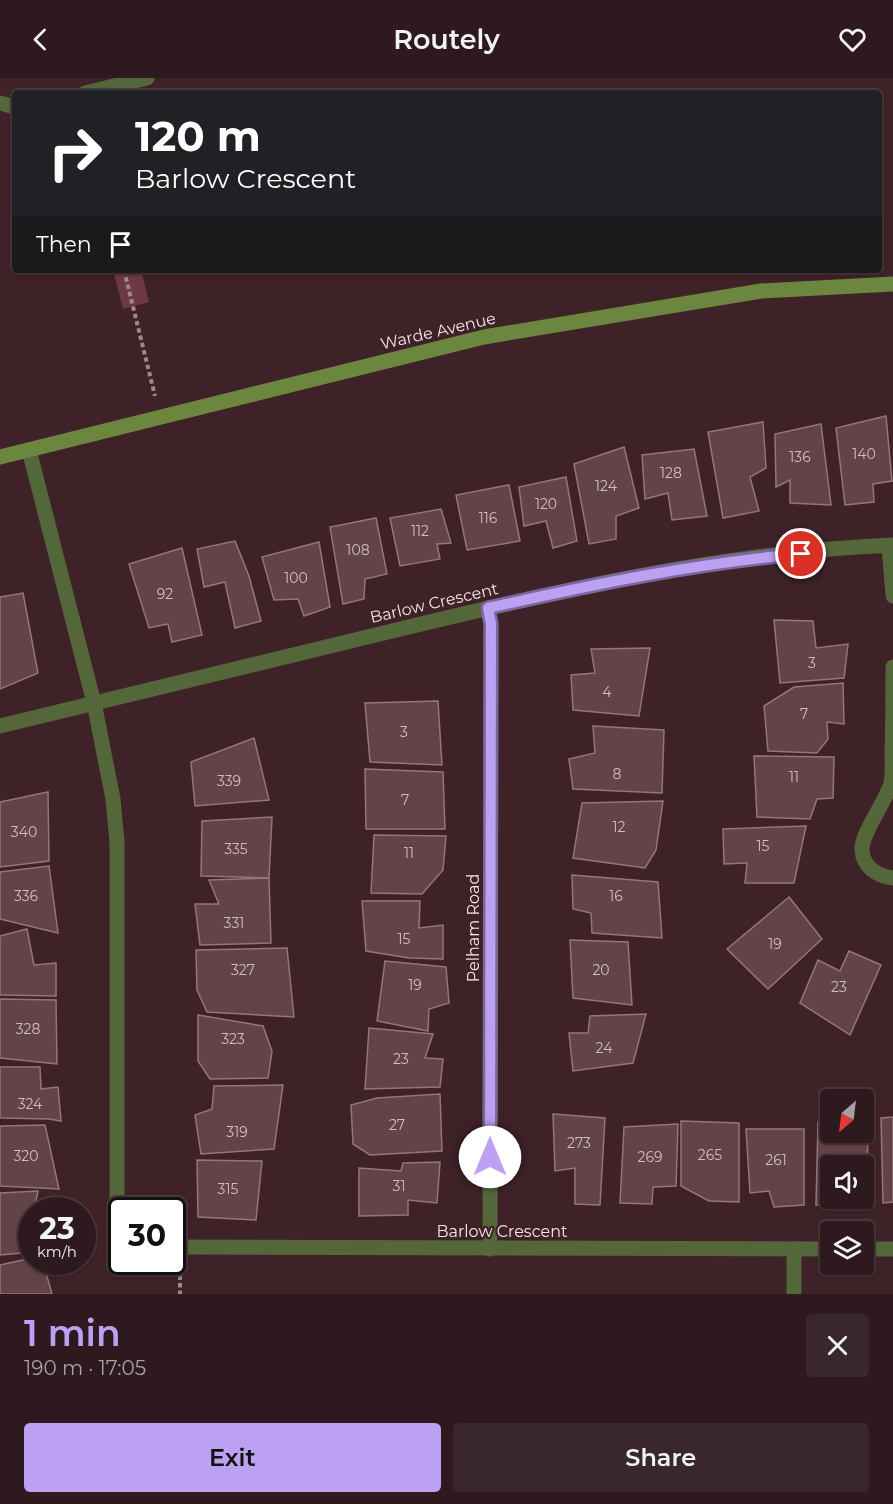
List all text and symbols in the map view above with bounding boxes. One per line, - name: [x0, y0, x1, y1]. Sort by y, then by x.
- icon: back: [24, 23, 57, 56]
- text: Routely: [393, 23, 500, 56]
- icon: heart: [836, 23, 869, 56]
- text: 120 m: [135, 110, 261, 162]
- icon: right: [36, 114, 114, 192]
- text: Barlow Crescent: [135, 162, 356, 195]
- icon: arrive: [104, 228, 137, 261]
- text: Then: [36, 231, 92, 258]
- street label: Warde Avenue: [379, 309, 497, 353]
- house number: 140: [852, 445, 876, 463]
- house number: 136: [789, 448, 811, 466]
- house number: 128: [660, 464, 682, 482]
- house number: 124: [595, 477, 618, 495]
- house number: 120: [535, 495, 557, 513]
- house number: 116: [479, 509, 498, 527]
- house number: 112: [411, 522, 429, 540]
- pin: [775, 528, 826, 579]
- icon: arrive: [784, 537, 817, 570]
- house number: 108: [346, 541, 370, 559]
- house number: 100: [284, 569, 308, 587]
- street label: Barlow Crescent: [368, 579, 500, 627]
- house number: 92: [157, 585, 173, 603]
- house number: 3: [808, 654, 816, 672]
- house number: 4: [602, 683, 612, 701]
- house number: 7: [800, 705, 808, 723]
- house number: 3: [400, 723, 408, 741]
- house number: 8: [613, 765, 622, 783]
- house number: 11: [789, 768, 799, 786]
- house number: 339: [217, 772, 241, 790]
- house number: 7: [401, 791, 409, 809]
- house number: 12: [612, 818, 626, 836]
- house number: 340: [11, 823, 37, 841]
- house number: 15: [757, 837, 770, 855]
- house number: 335: [224, 840, 248, 858]
- house number: 11: [404, 844, 414, 862]
- street label: Pelham Road: [464, 874, 483, 982]
- house number: 336: [14, 887, 39, 905]
- house number: 16: [609, 887, 623, 905]
- house number: 331: [224, 914, 244, 932]
- house number: 15: [398, 930, 411, 948]
- house number: 19: [768, 935, 782, 953]
- house number: 327: [231, 961, 255, 979]
- house number: 20: [592, 961, 610, 979]
- house number: 19: [408, 976, 422, 994]
- house number: 23: [831, 978, 847, 996]
- house number: 328: [16, 1020, 40, 1038]
- house number: 323: [221, 1030, 245, 1048]
- house number: 24: [596, 1039, 613, 1057]
- house number: 23: [393, 1050, 409, 1068]
- north arrow: [820, 1089, 874, 1143]
- map controls: [820, 1089, 874, 1275]
- house number: 324: [18, 1095, 43, 1113]
- house number: 27: [389, 1116, 405, 1134]
- house number: 319: [226, 1123, 248, 1141]
- position arrow: [458, 1125, 522, 1189]
- house number: 273: [567, 1134, 591, 1152]
- house number: 265: [698, 1146, 722, 1164]
- house number: 320: [13, 1147, 39, 1165]
- house number: 269: [638, 1148, 662, 1166]
- house number: 261: [765, 1151, 787, 1169]
- button: sound: [820, 1155, 874, 1209]
- house number: 31: [393, 1177, 405, 1195]
- house number: 315: [218, 1180, 239, 1198]
- speed limit sign: 30: [108, 1197, 186, 1275]
- text: 23: [39, 1210, 75, 1247]
- button: layers: [820, 1221, 874, 1275]
- street label: Barlow Crescent: [436, 1222, 568, 1241]
- text: km/h: [37, 1242, 77, 1261]
- text: 1 min: [24, 1311, 121, 1355]
- button: close: [806, 1314, 869, 1377]
- text: 190 m · 17:05: [24, 1356, 146, 1380]
- button: Exit: [24, 1423, 441, 1492]
- button: Share: [453, 1423, 869, 1492]

